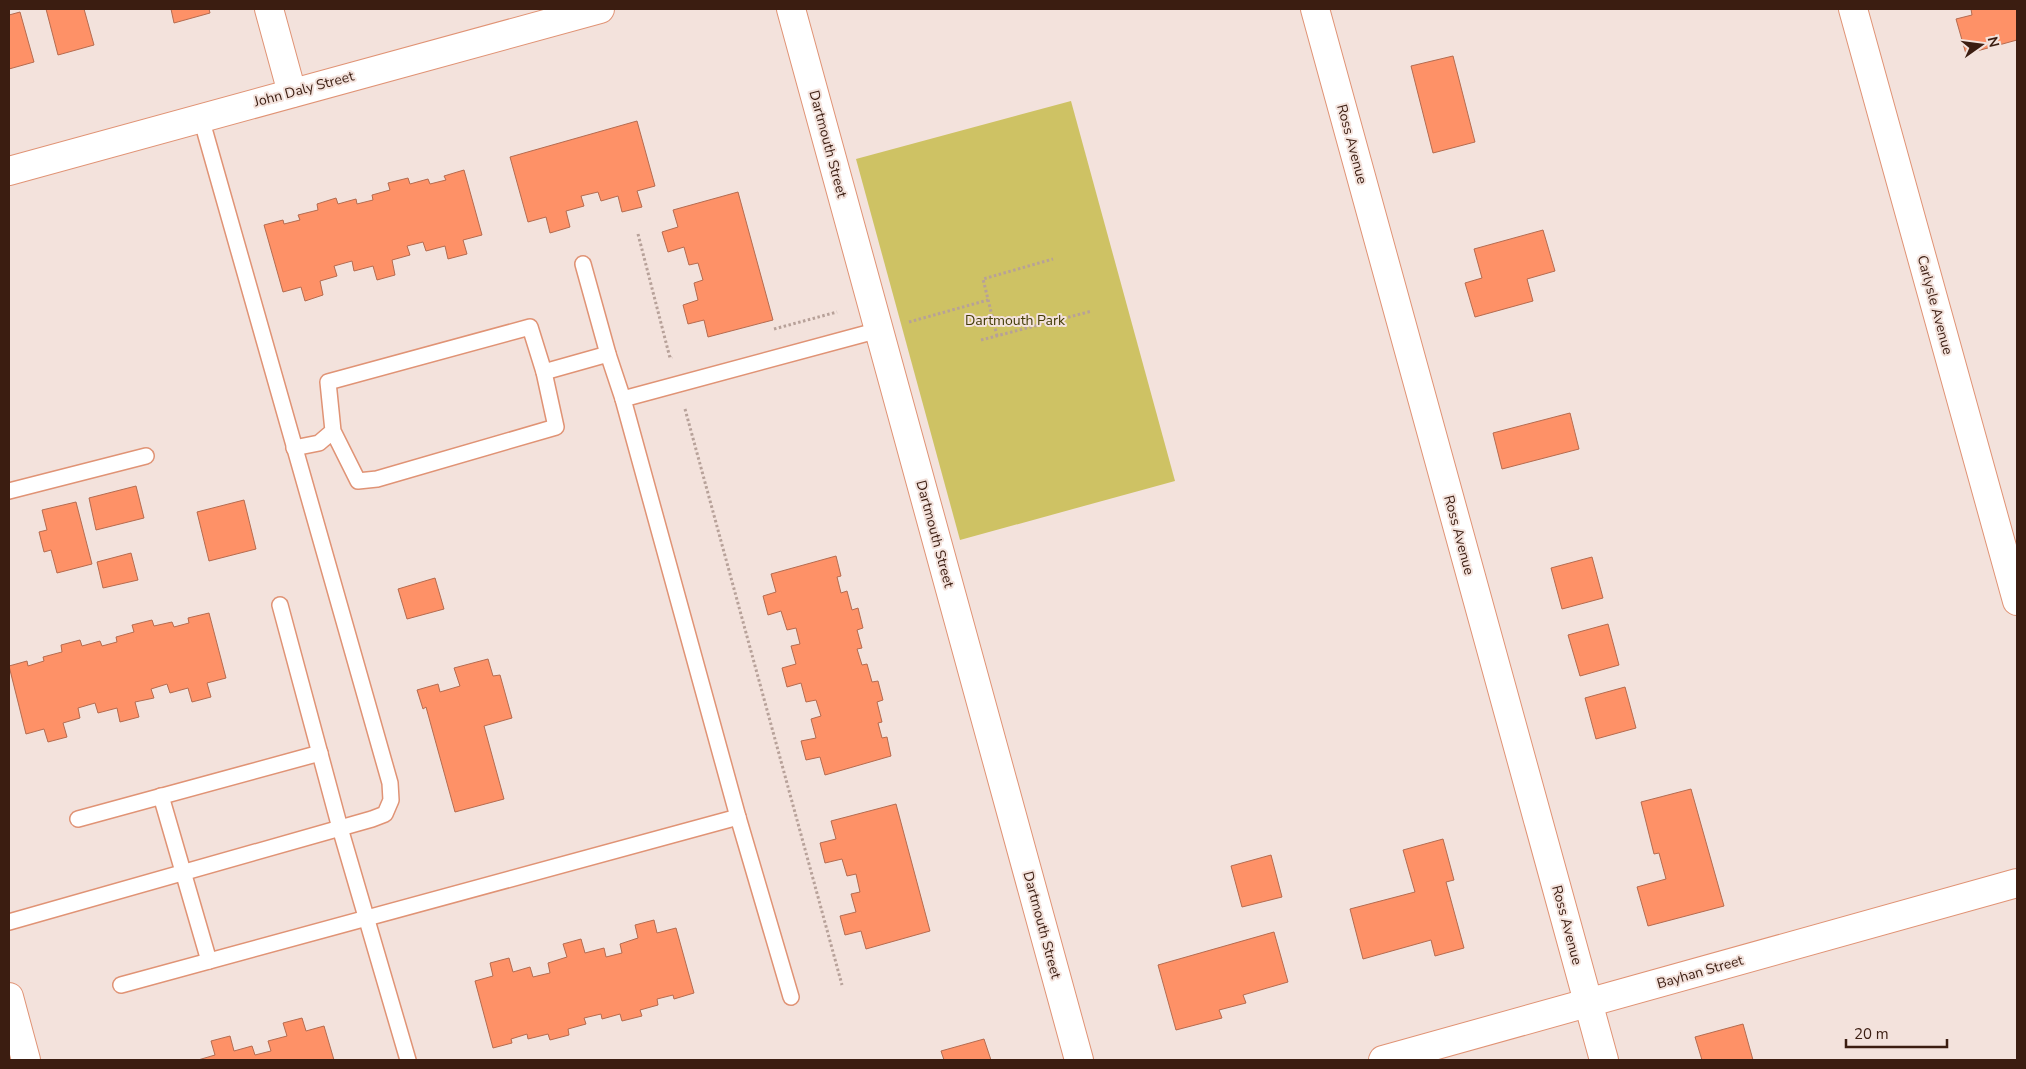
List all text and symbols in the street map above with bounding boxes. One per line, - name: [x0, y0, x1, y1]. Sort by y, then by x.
- north arrow: [1956, 20, 2006, 70]
- text: N: [1983, 35, 2004, 49]
- street label: John Daly Street: [251, 67, 356, 112]
- street label: Dartmouth Street: [805, 88, 851, 200]
- street label: Ross Avenue: [1332, 102, 1372, 186]
- street label: Carlysle Avenue: [1913, 253, 1957, 357]
- park label: Dartmouth Park: [965, 311, 1066, 330]
- street label: Dartmouth Street: [912, 478, 958, 590]
- street label: Ross Avenue: [1439, 493, 1479, 577]
- street label: Dartmouth Street: [1019, 869, 1065, 981]
- street label: Ross Avenue: [1547, 883, 1587, 967]
- street label: Bayhan Street: [1655, 951, 1746, 993]
- scale bar: [1846, 1016, 1947, 1048]
- text: 20 m: [1854, 1024, 1889, 1044]

